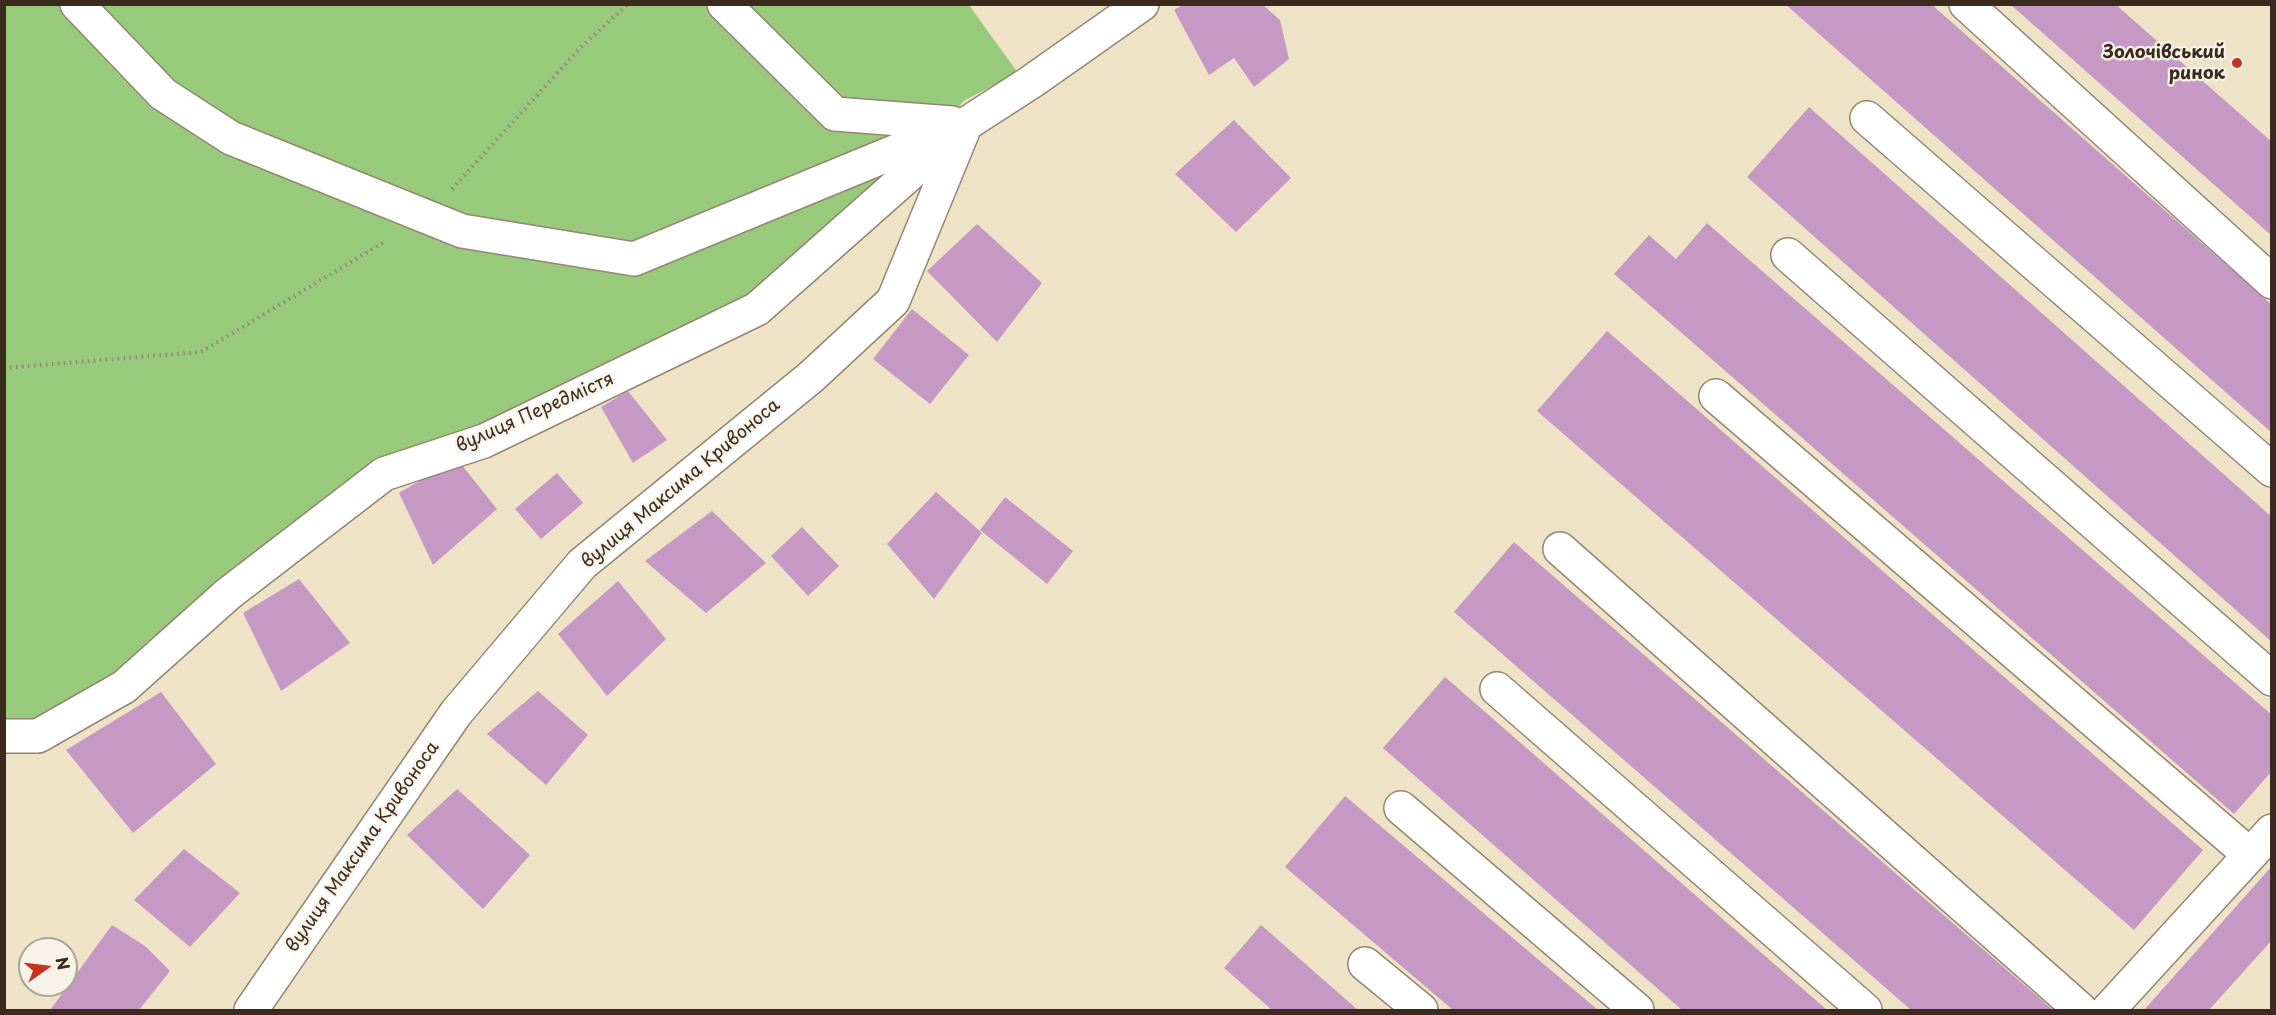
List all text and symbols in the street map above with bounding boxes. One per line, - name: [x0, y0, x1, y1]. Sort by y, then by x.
- place label: Золочівський ринок: [2103, 42, 2225, 84]
- marker: Золочівський ринок: [2230, 56, 2244, 70]
- street label: вулиця Передмістя: [453, 368, 617, 458]
- street label: вулиця Максима Кривоноса: [577, 395, 785, 573]
- street label: вулиця Максима Кривоноса: [282, 737, 444, 957]
- north arrow: [18, 937, 78, 997]
- text: N: [50, 954, 77, 972]

